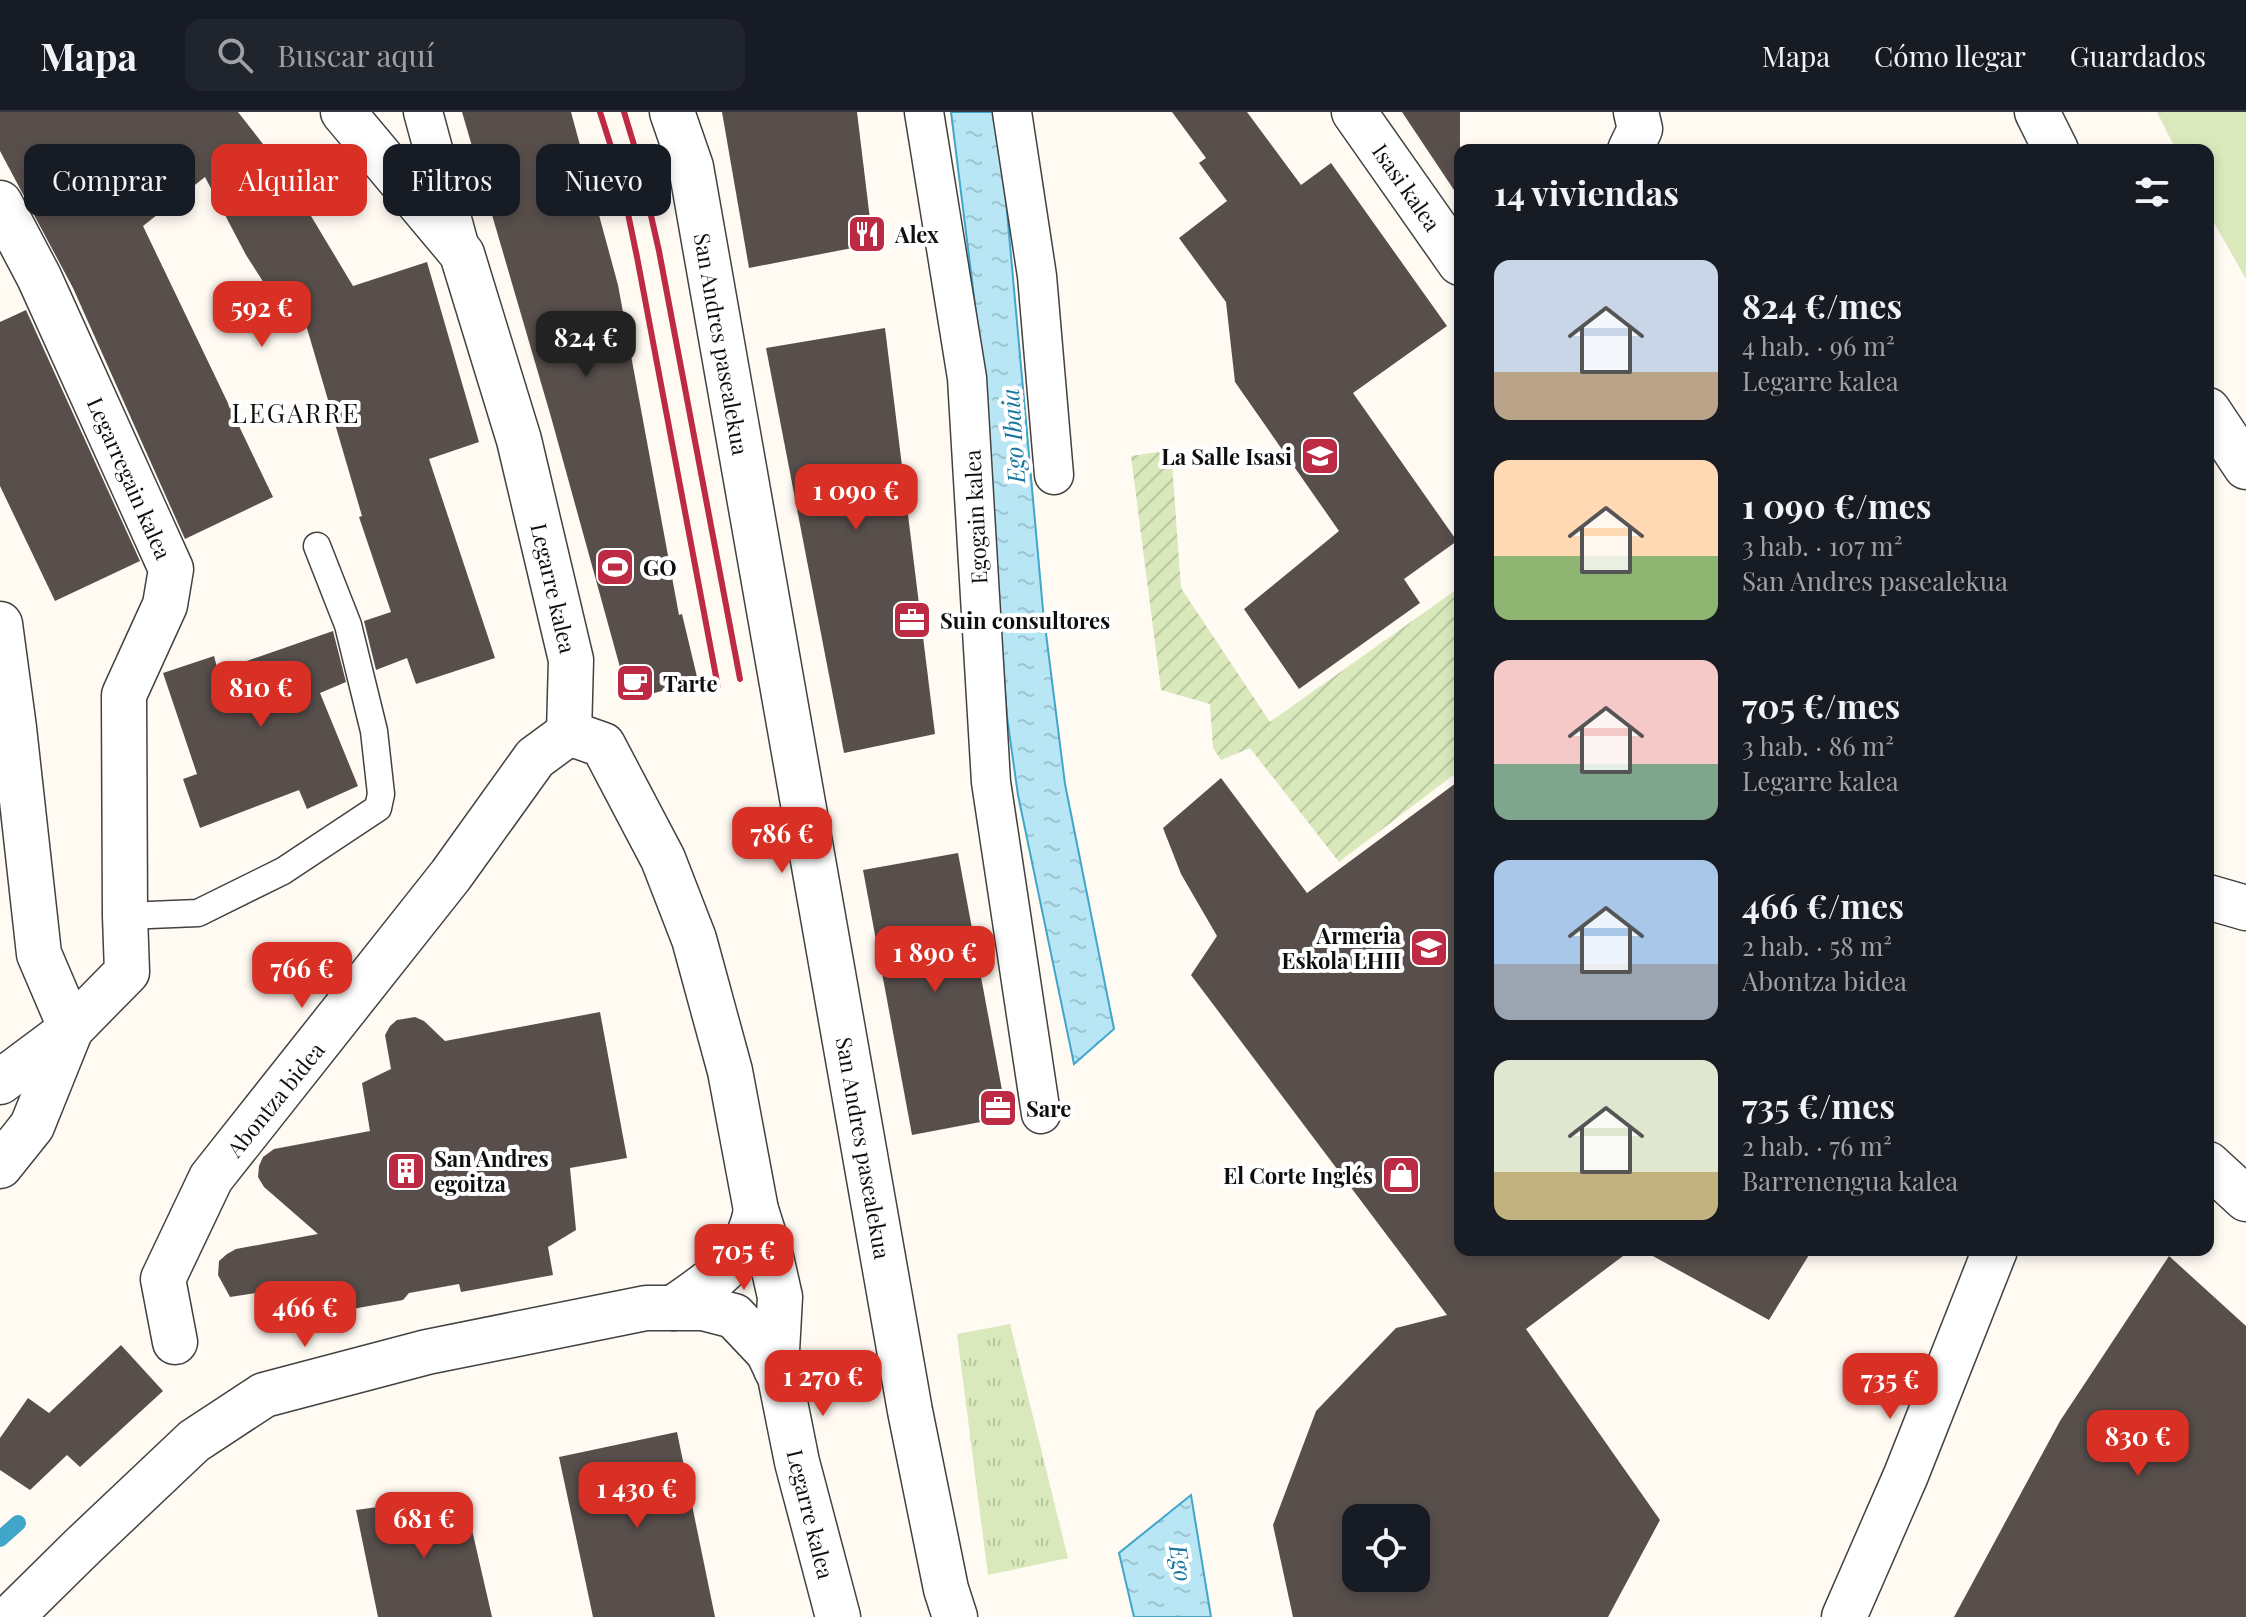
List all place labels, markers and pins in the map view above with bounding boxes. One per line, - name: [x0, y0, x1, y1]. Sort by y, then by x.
- restaurant icon: Alex: [846, 213, 888, 255]
- place label: Alex: [894, 219, 939, 249]
- pin: 592 €: [206, 281, 318, 349]
- pin: 824 €: [530, 311, 642, 379]
- school or university icon: La Salle Isasi: [1299, 435, 1341, 477]
- place label: La Salle Isasi: [1161, 441, 1292, 471]
- pin: 1 090 €: [782, 464, 930, 532]
- sports icon: GO: [594, 546, 636, 588]
- place label: GO: [643, 552, 677, 582]
- office icon: Suin consultores: [891, 599, 933, 641]
- place label: Suin consultores: [940, 605, 1110, 635]
- pin: 810 €: [205, 661, 317, 729]
- cafe icon: Tarte: [614, 662, 656, 704]
- place label: Tarte: [663, 668, 718, 698]
- pin: 786 €: [726, 807, 838, 875]
- place label: Armeria Eskola LHII: [1281, 920, 1402, 975]
- pin: 1 890 €: [861, 926, 1009, 994]
- school or university icon: Armeria Eskola LHII: [1408, 927, 1450, 969]
- pin: 766 €: [246, 942, 358, 1010]
- office icon: Sare: [977, 1087, 1019, 1129]
- place label: Sare: [1026, 1093, 1071, 1123]
- place label: San Andres egoitza: [434, 1143, 549, 1198]
- building icon: San Andres egoitza: [385, 1150, 427, 1192]
- shop icon: El Corte Inglés: [1380, 1154, 1422, 1196]
- place label: El Corte Inglés: [1223, 1160, 1373, 1190]
- pin: 705 €: [688, 1224, 800, 1292]
- pin: 466 €: [249, 1281, 361, 1349]
- pin: 1 270 €: [749, 1350, 897, 1418]
- pin: 735 €: [1834, 1353, 1946, 1421]
- pin: 830 €: [2082, 1410, 2194, 1478]
- pin: 1 430 €: [563, 1462, 711, 1530]
- pin: 681 €: [368, 1492, 480, 1560]

